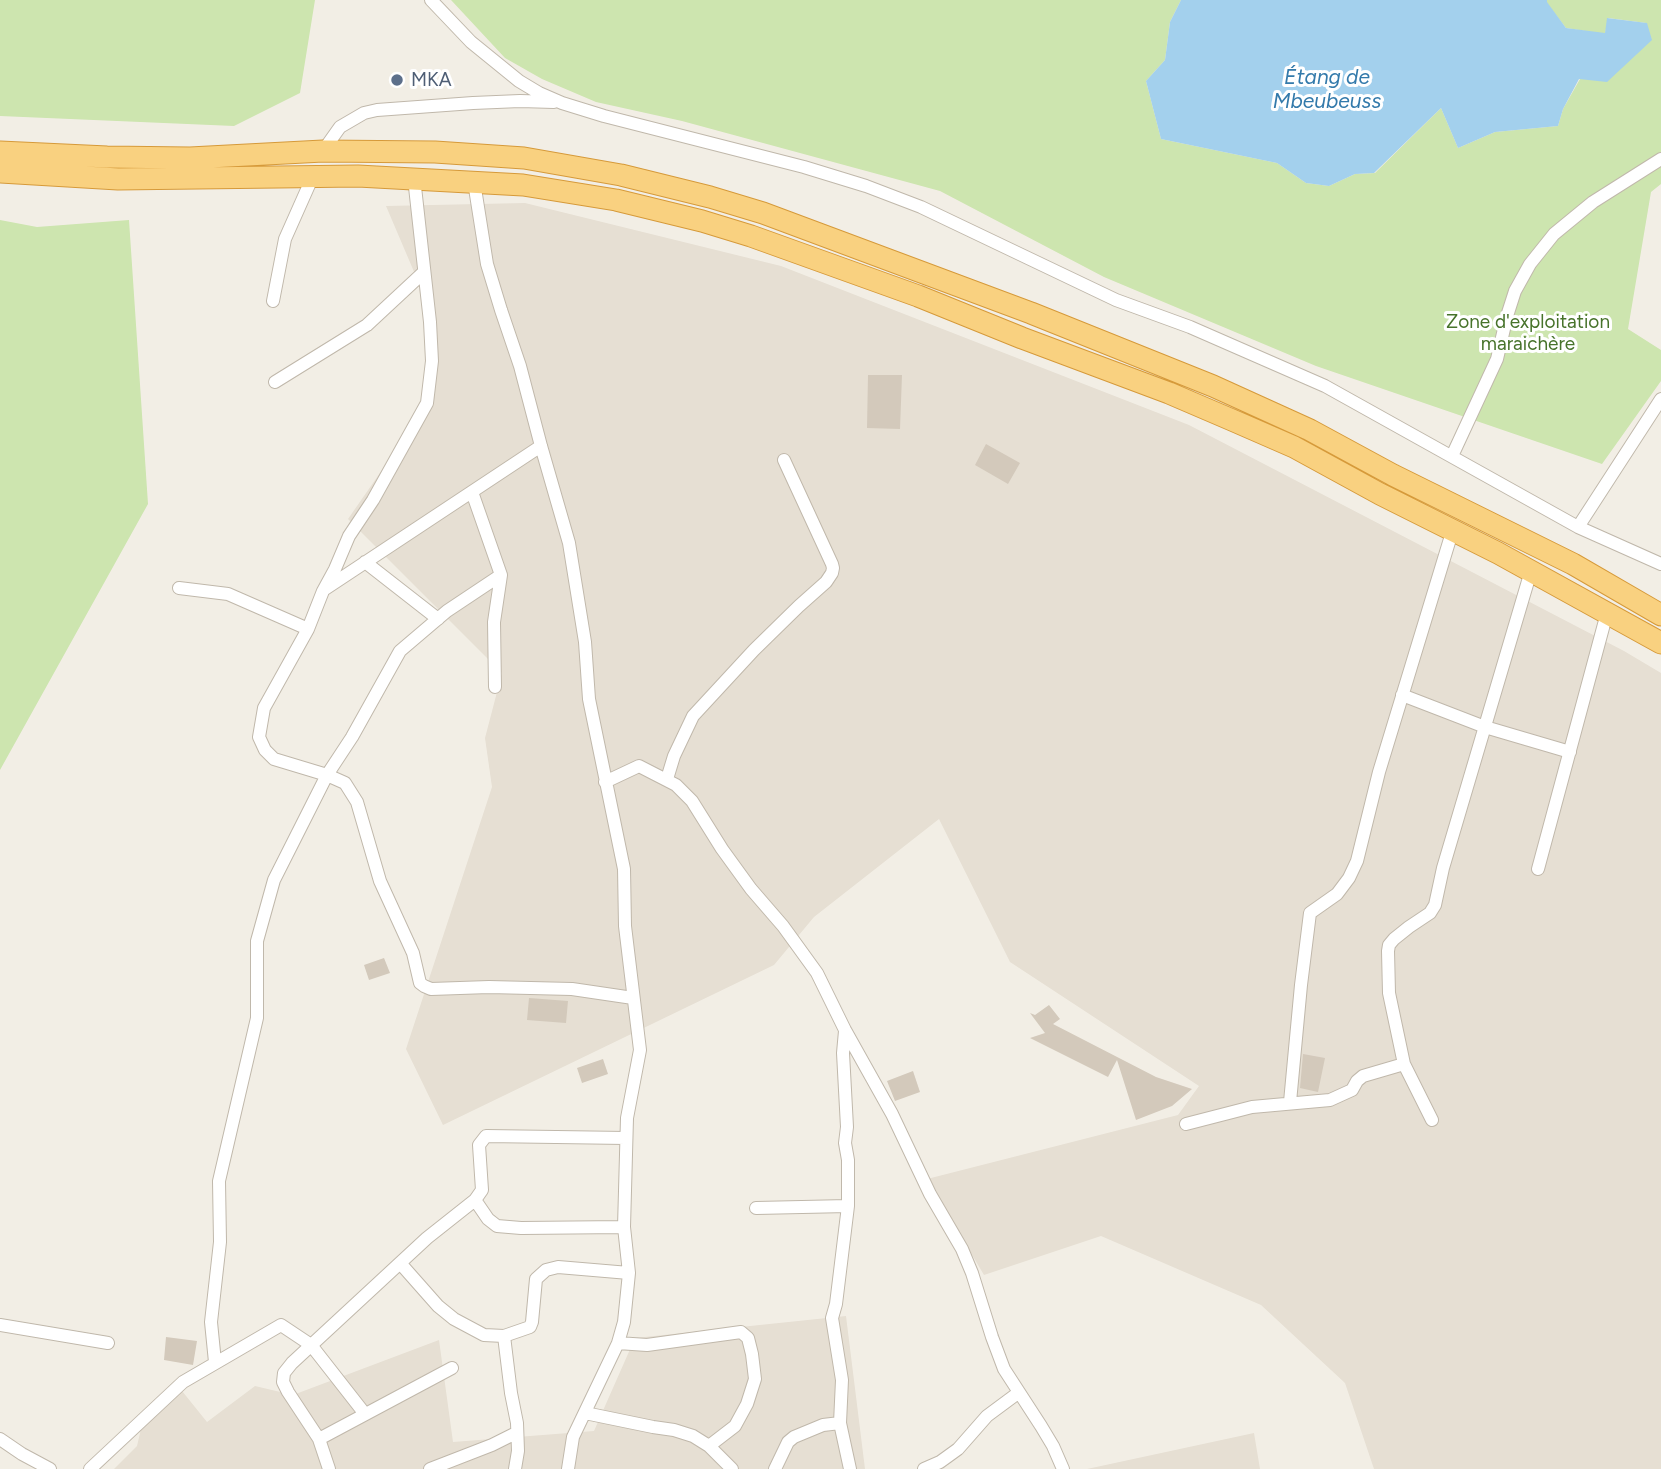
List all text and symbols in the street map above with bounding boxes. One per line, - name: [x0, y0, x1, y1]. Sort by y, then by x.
- water label: Étang de Mbeubeuss: [1273, 65, 1381, 115]
- place label: MKA: [411, 69, 452, 91]
- marker: MKA: [389, 72, 405, 88]
- park label: Zone d'exploitation maraichère: [1446, 311, 1610, 355]

